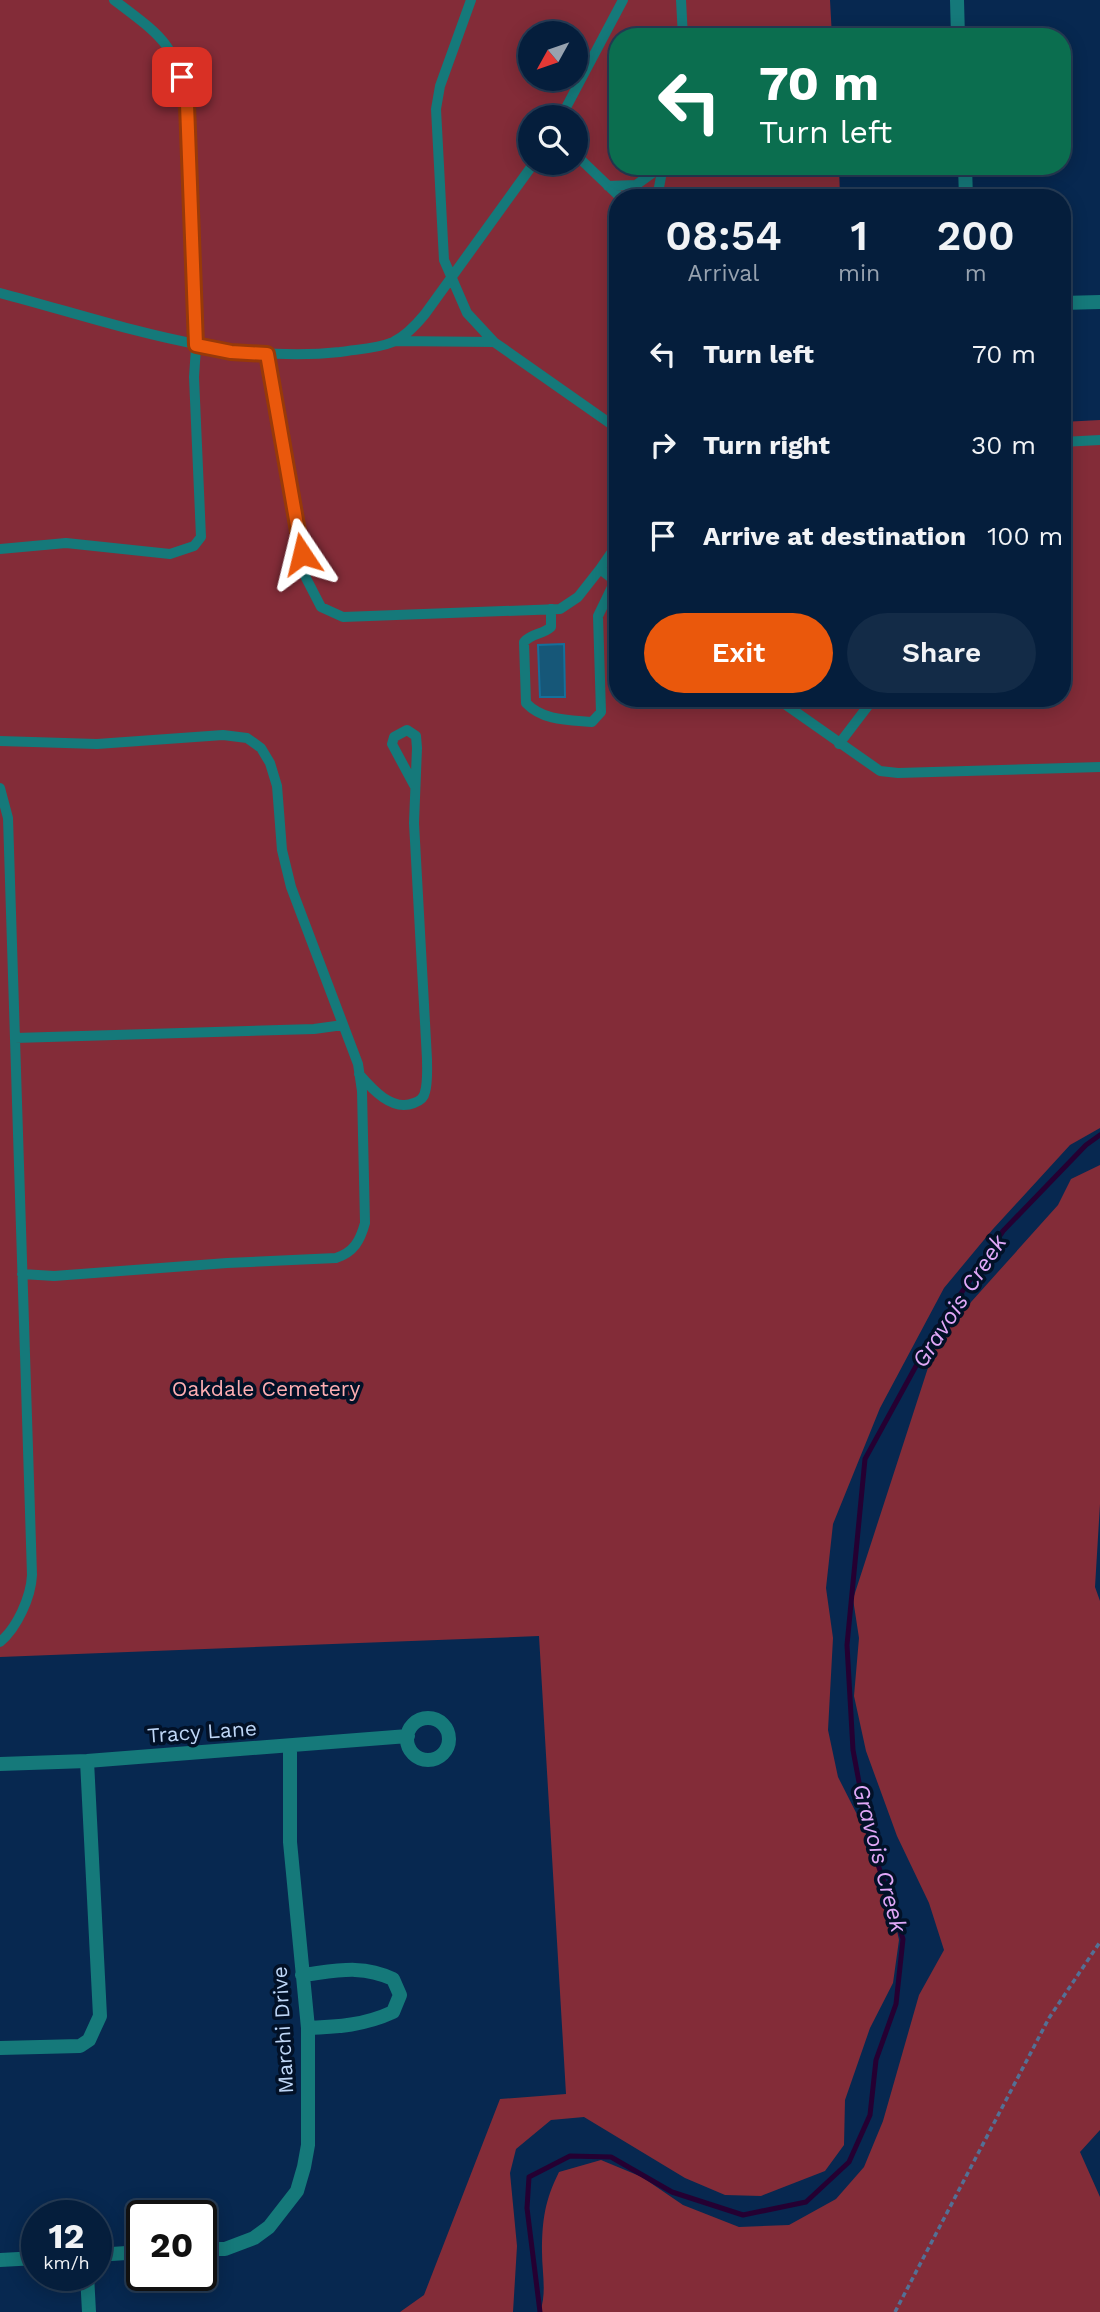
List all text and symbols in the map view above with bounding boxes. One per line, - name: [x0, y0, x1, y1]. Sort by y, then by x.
- north arrow: [518, 21, 588, 91]
- map controls: [518, 21, 588, 175]
- pin: [152, 47, 212, 107]
- text: 70 m: [759, 54, 879, 112]
- icon: left: [644, 56, 735, 147]
- icon: arrive: [163, 58, 201, 96]
- button: search: [518, 105, 588, 175]
- text: Turn left: [759, 113, 892, 151]
- text: 08:54: [665, 211, 782, 260]
- text: 1: [850, 211, 868, 260]
- text: 200: [937, 211, 1015, 260]
- text: Arrival: [688, 260, 759, 287]
- text: min: [838, 260, 880, 287]
- text: m: [965, 260, 987, 287]
- icon: left: [644, 335, 682, 373]
- text: Turn left: [703, 339, 814, 369]
- text: 70 m: [972, 339, 1036, 369]
- icon: right: [644, 426, 682, 464]
- text: Turn right: [703, 430, 830, 460]
- text: 30 m: [971, 430, 1036, 460]
- position arrow: [265, 517, 339, 591]
- icon: arrive: [644, 517, 682, 555]
- text: Arrive at destination: [703, 521, 966, 551]
- text: 100 m: [987, 521, 1063, 551]
- button: Exit: [644, 613, 833, 693]
- button: Share: [847, 613, 1036, 693]
- water label: Gravois Creek: [907, 1229, 1013, 1373]
- park label: Oakdale Cemetery: [172, 1376, 360, 1401]
- street label: Tracy Lane: [146, 1715, 258, 1748]
- water label: Gravois Creek: [847, 1781, 913, 1937]
- street label: Marchi Drive: [267, 1966, 298, 2094]
- speed limit sign: 20: [126, 2200, 217, 2291]
- text: 12: [49, 2215, 84, 2257]
- text: km/h: [43, 2252, 90, 2273]

